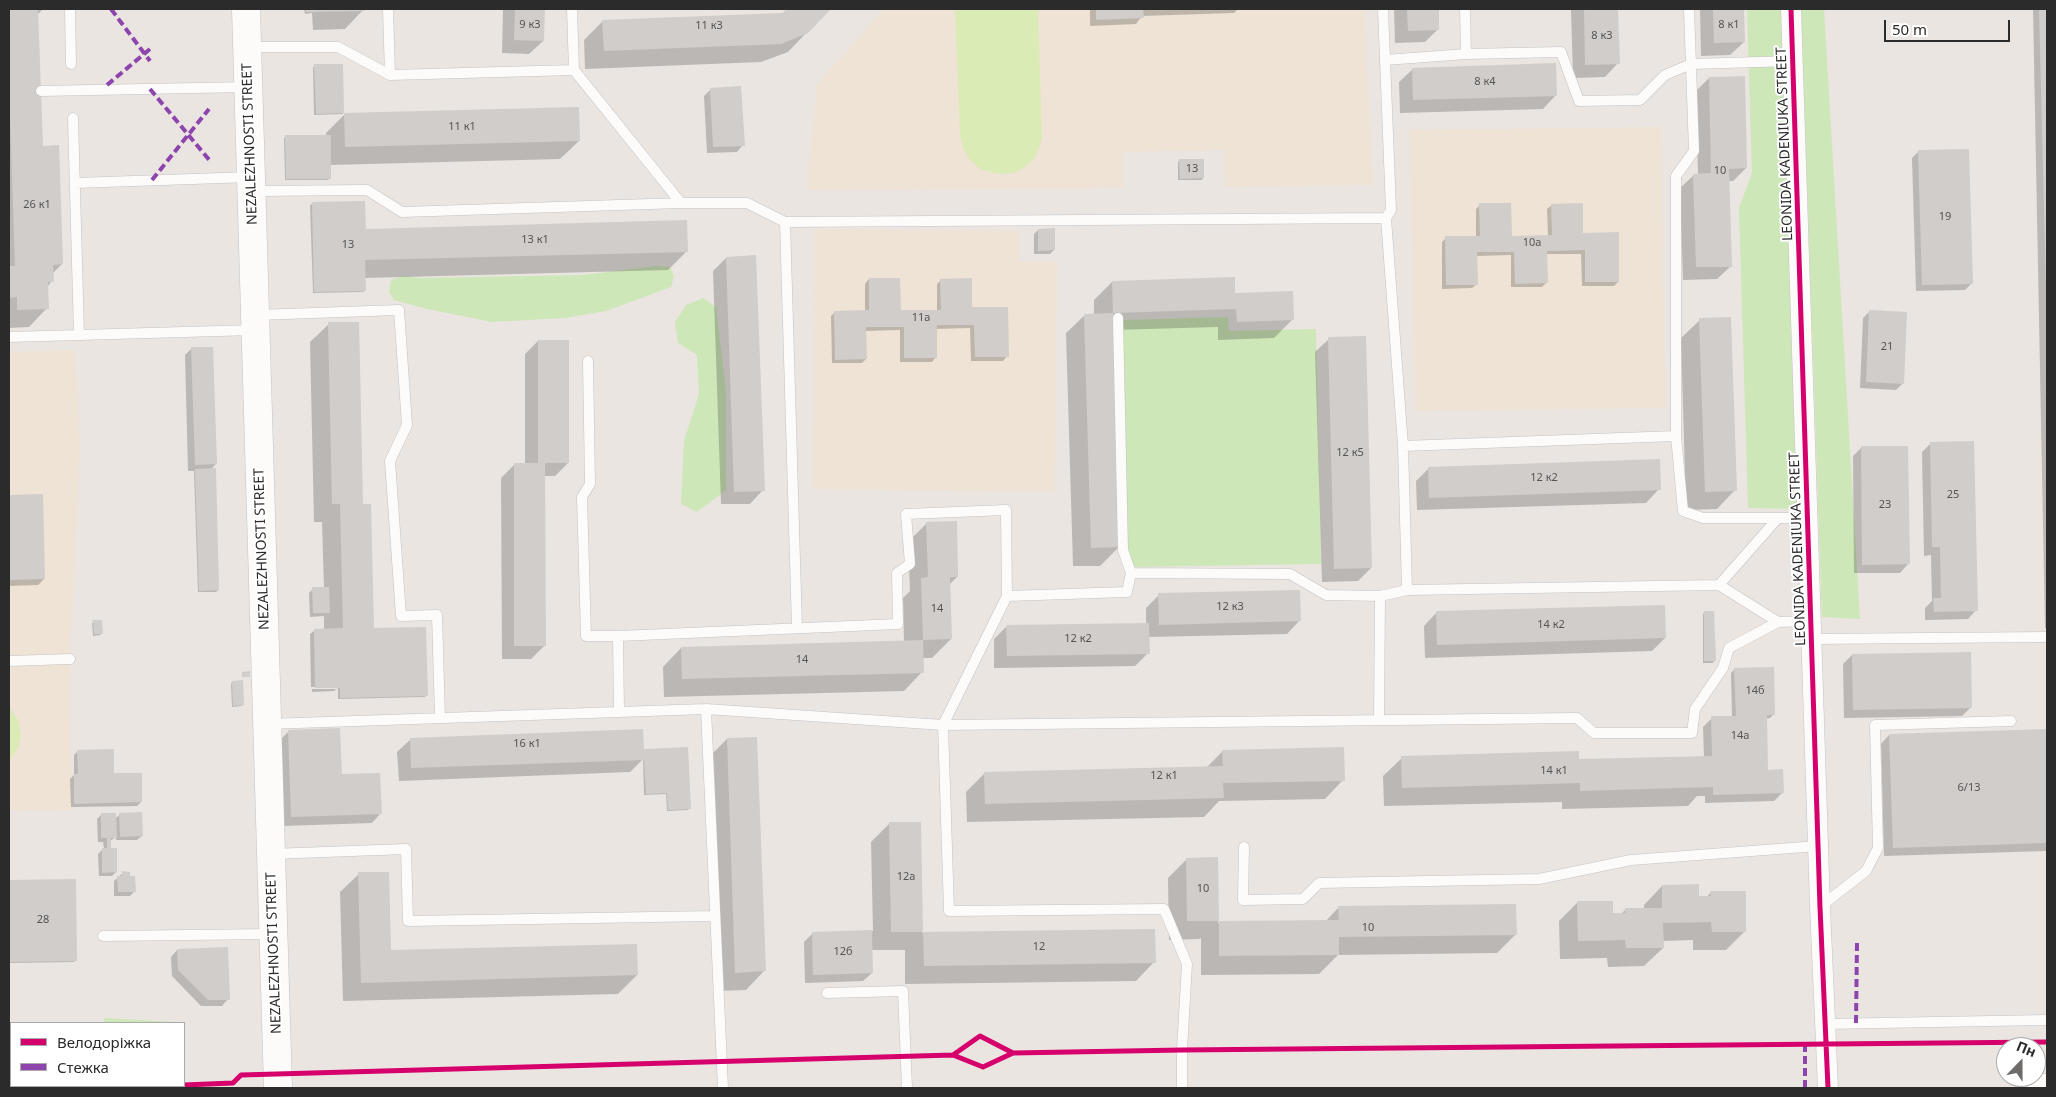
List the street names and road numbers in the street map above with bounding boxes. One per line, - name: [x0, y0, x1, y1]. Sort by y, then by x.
- street label: LEONIDA KADENIUKA STREET: [1773, 47, 1797, 241]
- street label: NEZALEZHNOSTI STREET: [239, 63, 261, 225]
- street label: LEONIDA KADENIUKA STREET: [1786, 452, 1810, 646]
- street label: NEZALEZHNOSTI STREET: [251, 468, 273, 630]
- street label: NEZALEZHNOSTI STREET: [263, 872, 285, 1034]

